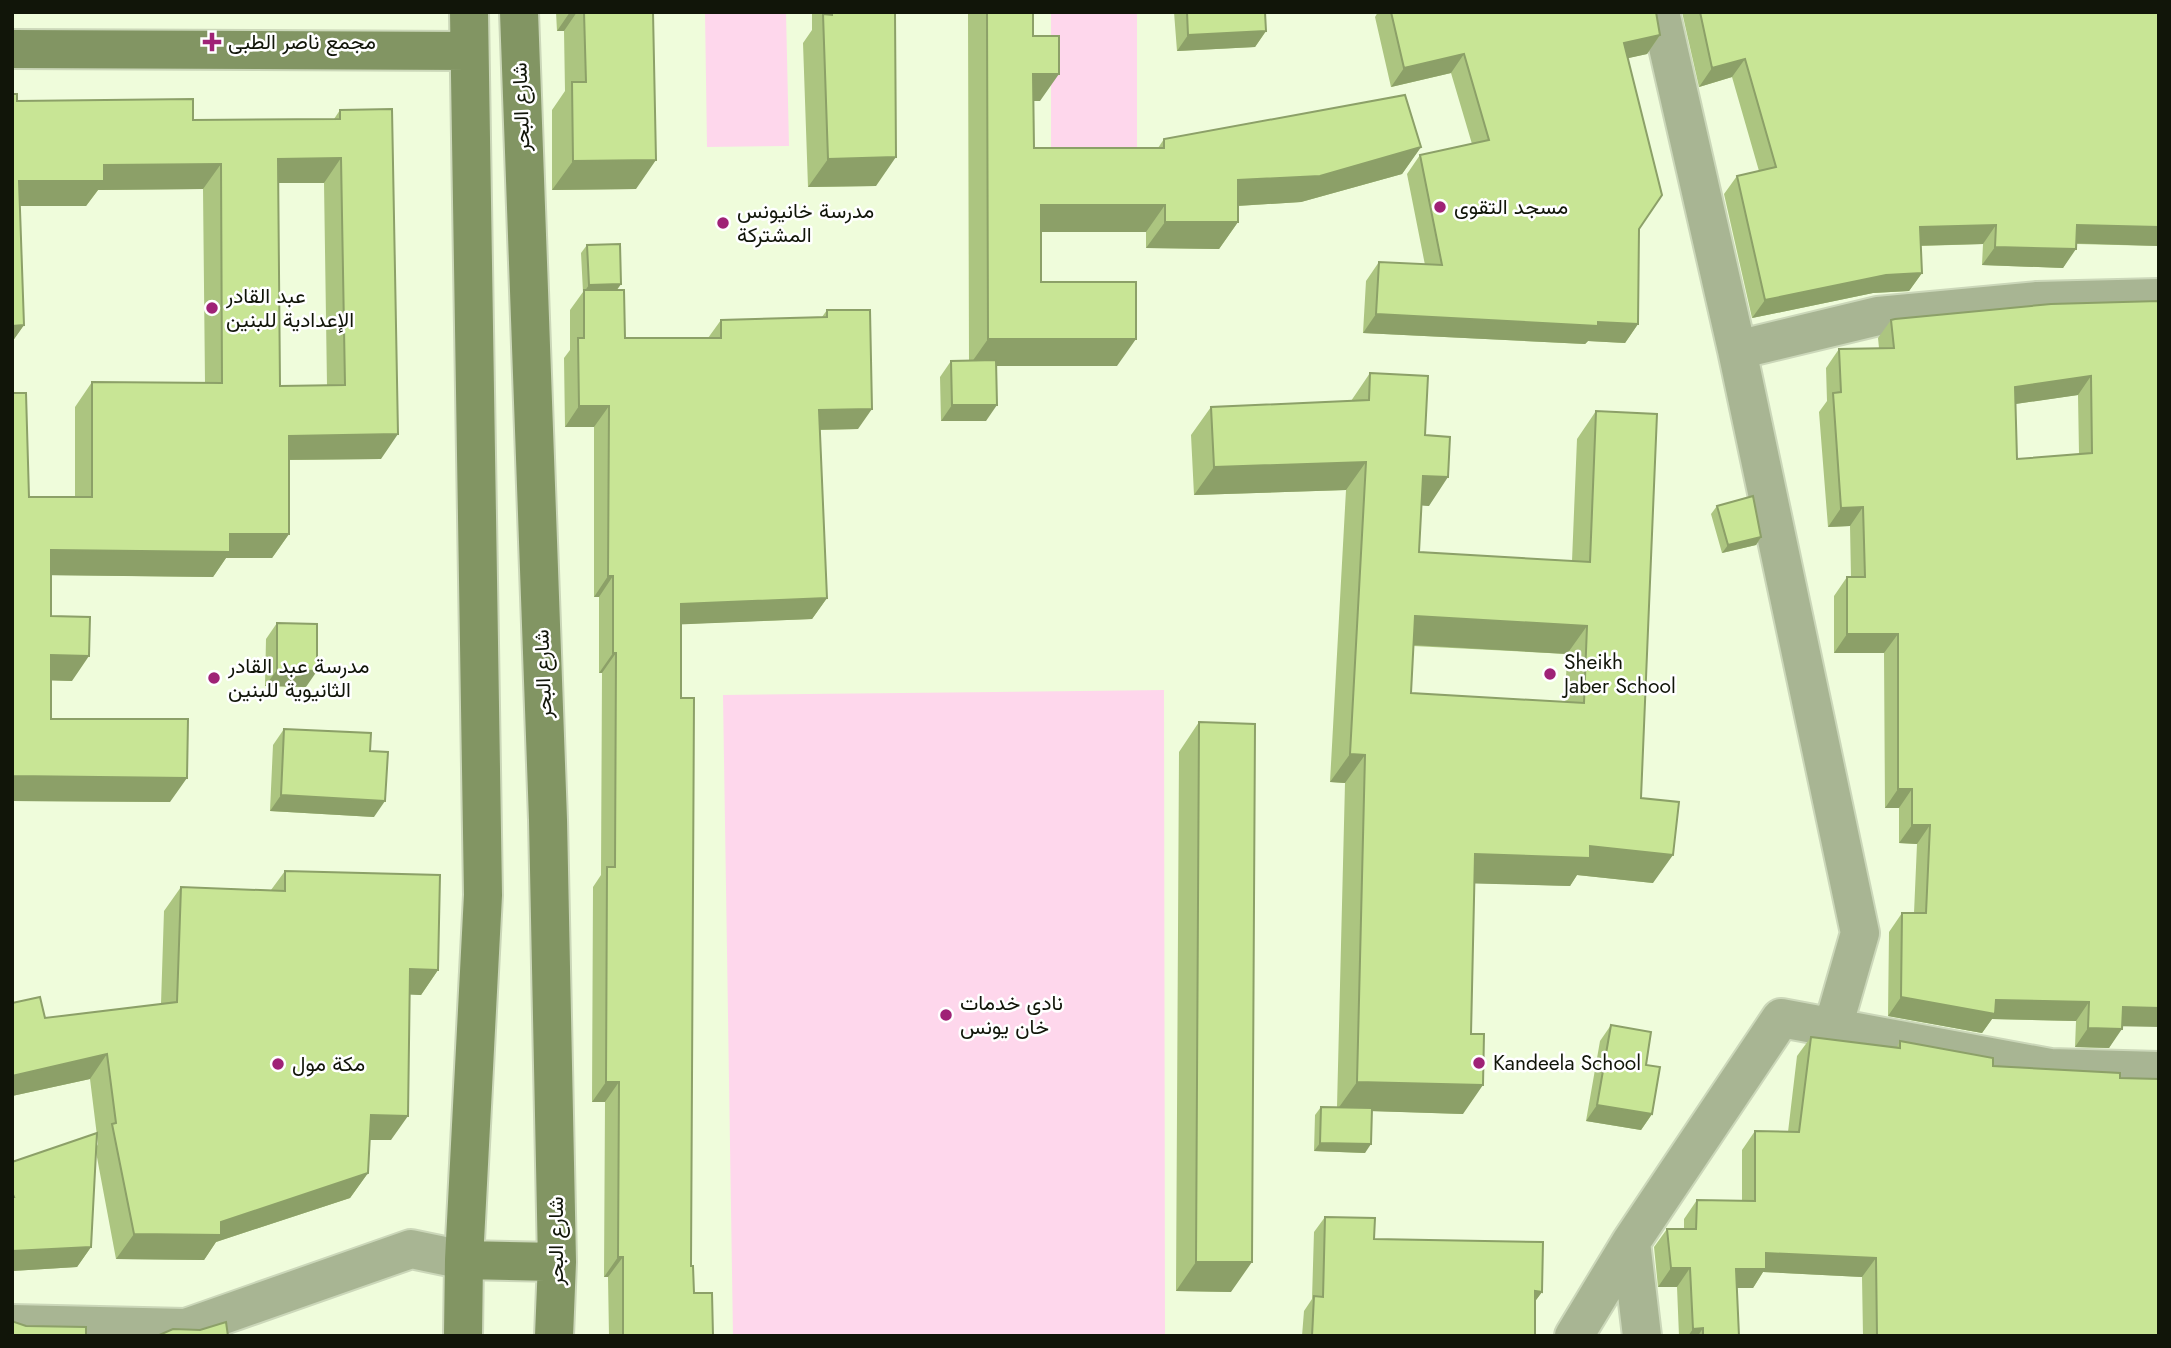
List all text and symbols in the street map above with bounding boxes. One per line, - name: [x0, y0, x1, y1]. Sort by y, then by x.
- place label: مجمع ناصر الطبى: [228, 27, 376, 57]
- marker: مجمع ناصر الطبى: [202, 32, 222, 52]
- street label: شارع البحر: [504, 62, 538, 153]
- place label: مسجد التقوى: [1454, 192, 1568, 222]
- place label: مدرسة خانيونس المشتركة: [737, 196, 874, 250]
- marker: مسجد التقوى: [1432, 199, 1448, 215]
- marker: مدرسة خانيونس المشتركة: [715, 215, 731, 231]
- place label: عبد القادر الإعدادية للبنين: [225, 281, 354, 335]
- marker: عبد القادر الإعدادية للبنين: [204, 300, 220, 316]
- street label: شارع البحر: [526, 629, 560, 720]
- place label: Sheikh Jaber School: [1561, 647, 1676, 701]
- place label: مدرسة عبد القادر الثانيوية للبنين: [227, 651, 369, 705]
- marker: Sheikh Jaber School: [1542, 666, 1558, 682]
- marker: مدرسة عبد القادر الثانيوية للبنين: [206, 670, 222, 686]
- place label: نادى خدمات خان يونس: [960, 988, 1063, 1042]
- marker: نادى خدمات خان يونس: [938, 1007, 954, 1023]
- place label: Kandeela School: [1493, 1048, 1641, 1078]
- place label: مكة مول: [292, 1049, 365, 1079]
- marker: Kandeela School: [1471, 1055, 1487, 1071]
- marker: مكة مول: [270, 1056, 286, 1072]
- street label: شارع البحر: [541, 1196, 571, 1287]

